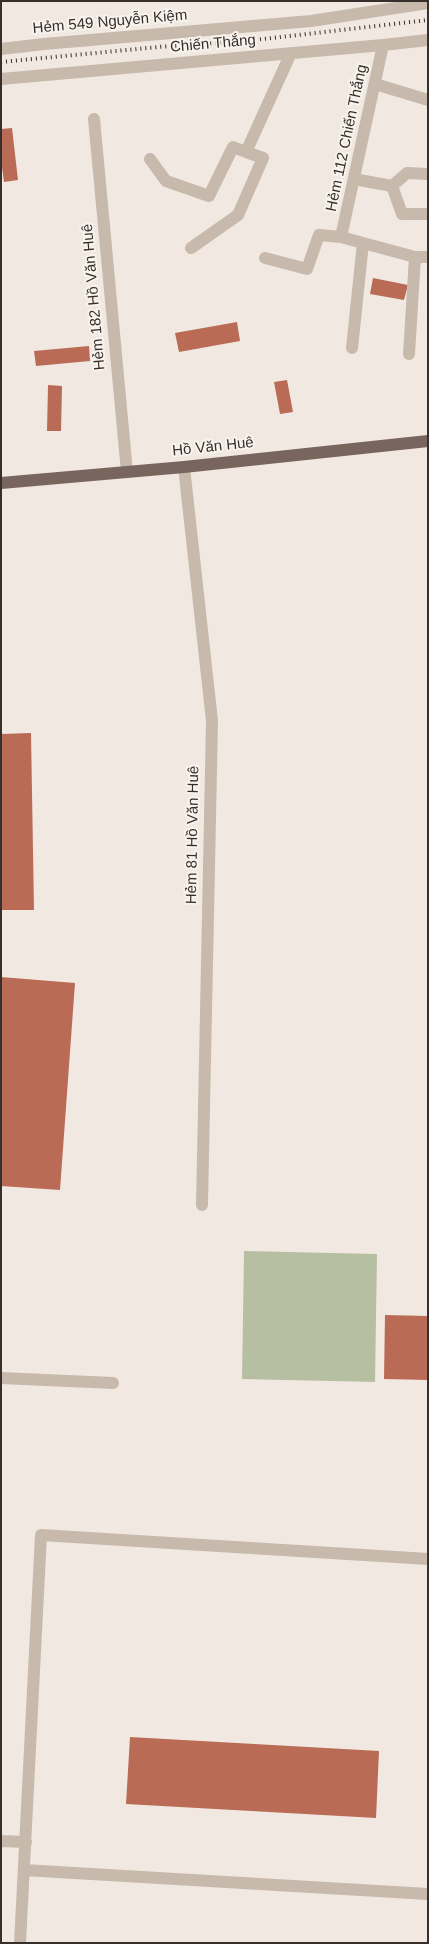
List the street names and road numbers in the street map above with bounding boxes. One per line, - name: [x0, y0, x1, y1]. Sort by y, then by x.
- street label: Hẻm 549 Nguyễn Kiệm: [32, 6, 188, 38]
- street label: Chiến Thắng: [169, 31, 257, 57]
- street label: Hẻm 112 Chiến Thắng: [323, 63, 371, 213]
- street label: Hẻm 182 Hồ Văn Huê: [79, 223, 109, 371]
- street label: Hồ Văn Huê: [171, 434, 255, 460]
- street label: Hẻm 81 Hồ Văn Huê: [183, 766, 203, 904]

